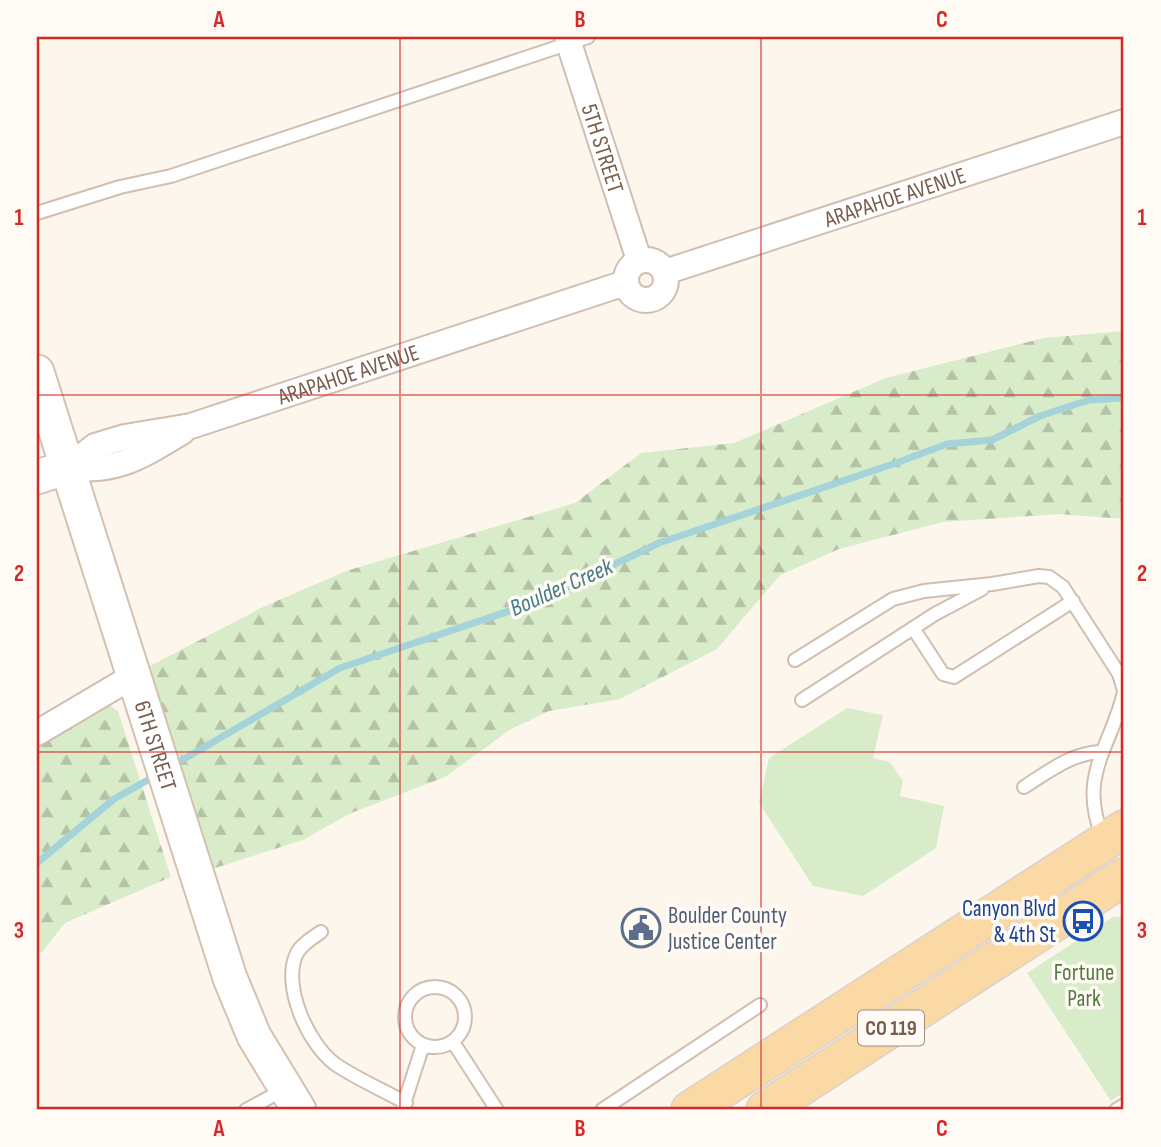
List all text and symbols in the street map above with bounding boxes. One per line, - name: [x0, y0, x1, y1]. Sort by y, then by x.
- text: A: [213, 6, 226, 34]
- text: B: [575, 6, 586, 34]
- text: C: [936, 6, 948, 34]
- street label: 5TH STREET: [575, 101, 629, 197]
- street label: ARAPAHOE AVENUE: [820, 162, 970, 234]
- text: 1: [14, 204, 24, 232]
- text: 1: [1137, 204, 1147, 232]
- street label: ARAPAHOE AVENUE: [273, 339, 423, 412]
- water label: Boulder Creek: [505, 552, 618, 623]
- text: 2: [14, 560, 24, 588]
- text: 2: [1137, 560, 1147, 588]
- street label: 6TH STREET: [128, 697, 182, 794]
- place label: Canyon Blvd & 4th St: [962, 895, 1056, 949]
- bus stop icon: Canyon Blvd & 4th St: [1062, 900, 1104, 942]
- place label: Boulder County Justice Center: [667, 902, 787, 956]
- public building icon: Boulder County Justice Center: [620, 907, 662, 949]
- text: 3: [14, 917, 24, 945]
- text: 3: [1137, 917, 1147, 945]
- park label: Fortune Park: [1054, 959, 1114, 1013]
- road number: CO 119: [858, 1010, 924, 1046]
- text: A: [213, 1115, 226, 1143]
- text: B: [575, 1115, 586, 1143]
- text: C: [936, 1115, 948, 1143]

